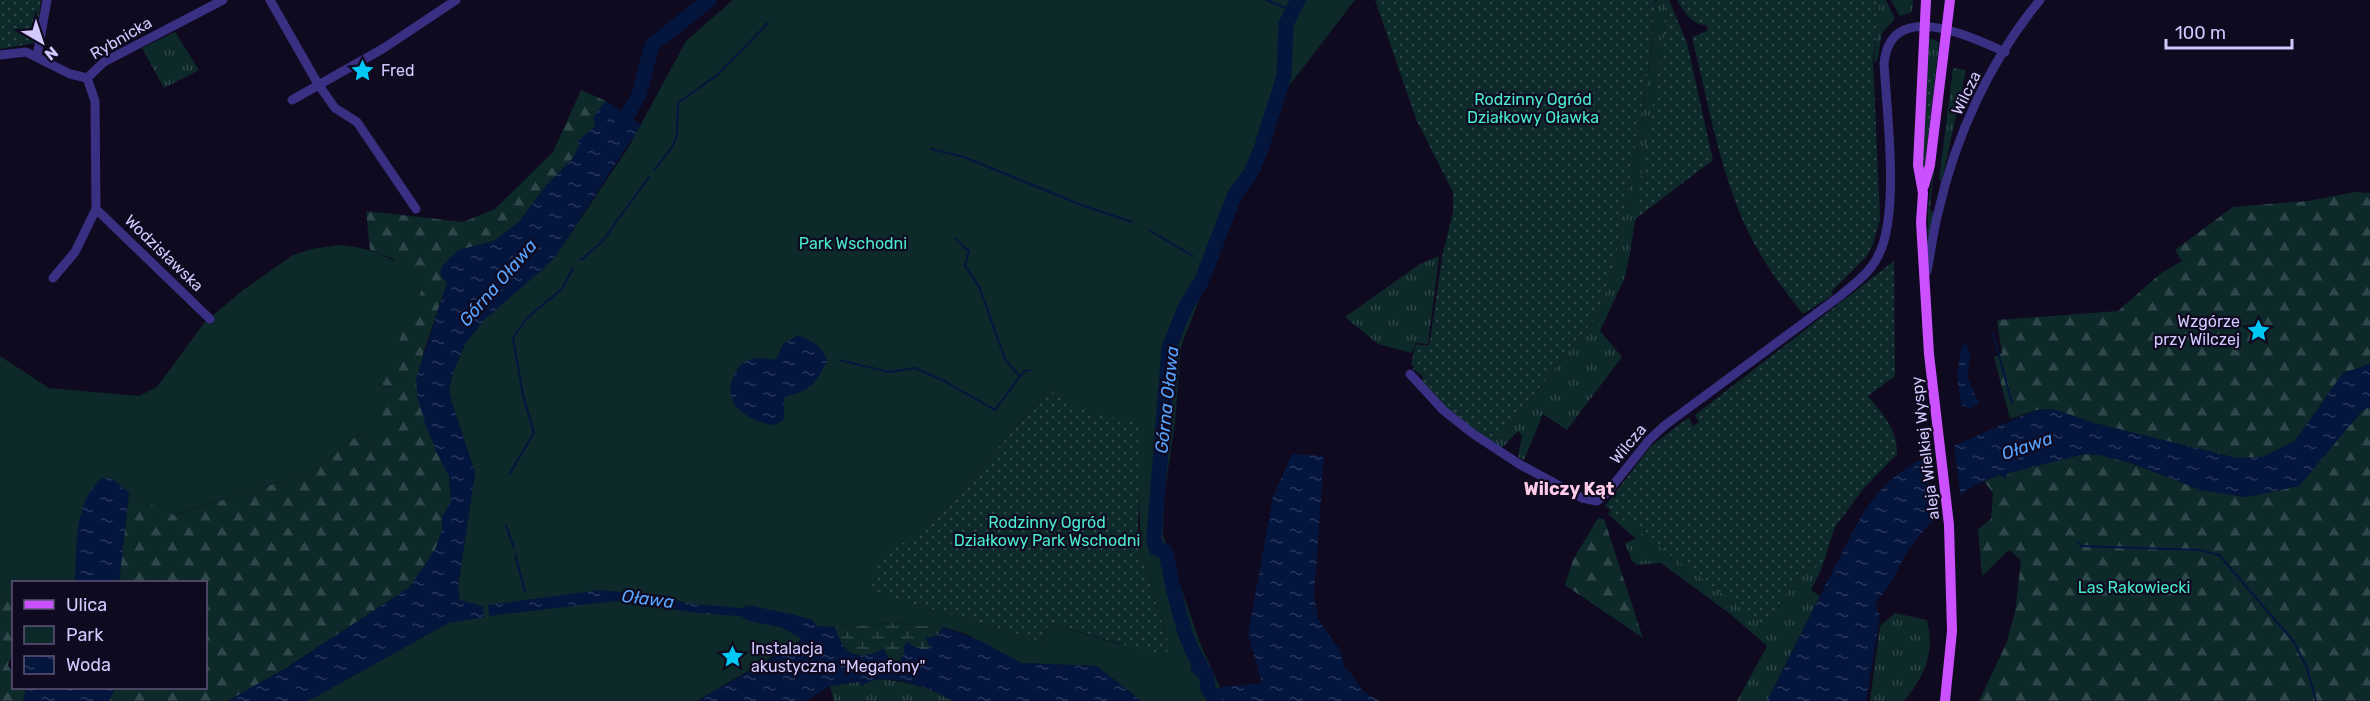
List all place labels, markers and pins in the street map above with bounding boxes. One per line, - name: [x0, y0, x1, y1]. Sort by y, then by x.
- place icon: Fred: [350, 57, 376, 83]
- place label: Fred: [381, 61, 415, 80]
- place label: Wzgórze przy Wilczej: [2154, 312, 2240, 349]
- place icon: Wzgórze przy Wilczej: [2245, 317, 2271, 343]
- place label: Instalacja akustyczna "Megafony": [751, 639, 925, 676]
- place icon: Instalacja akustyczna "Megafony": [720, 644, 746, 670]

